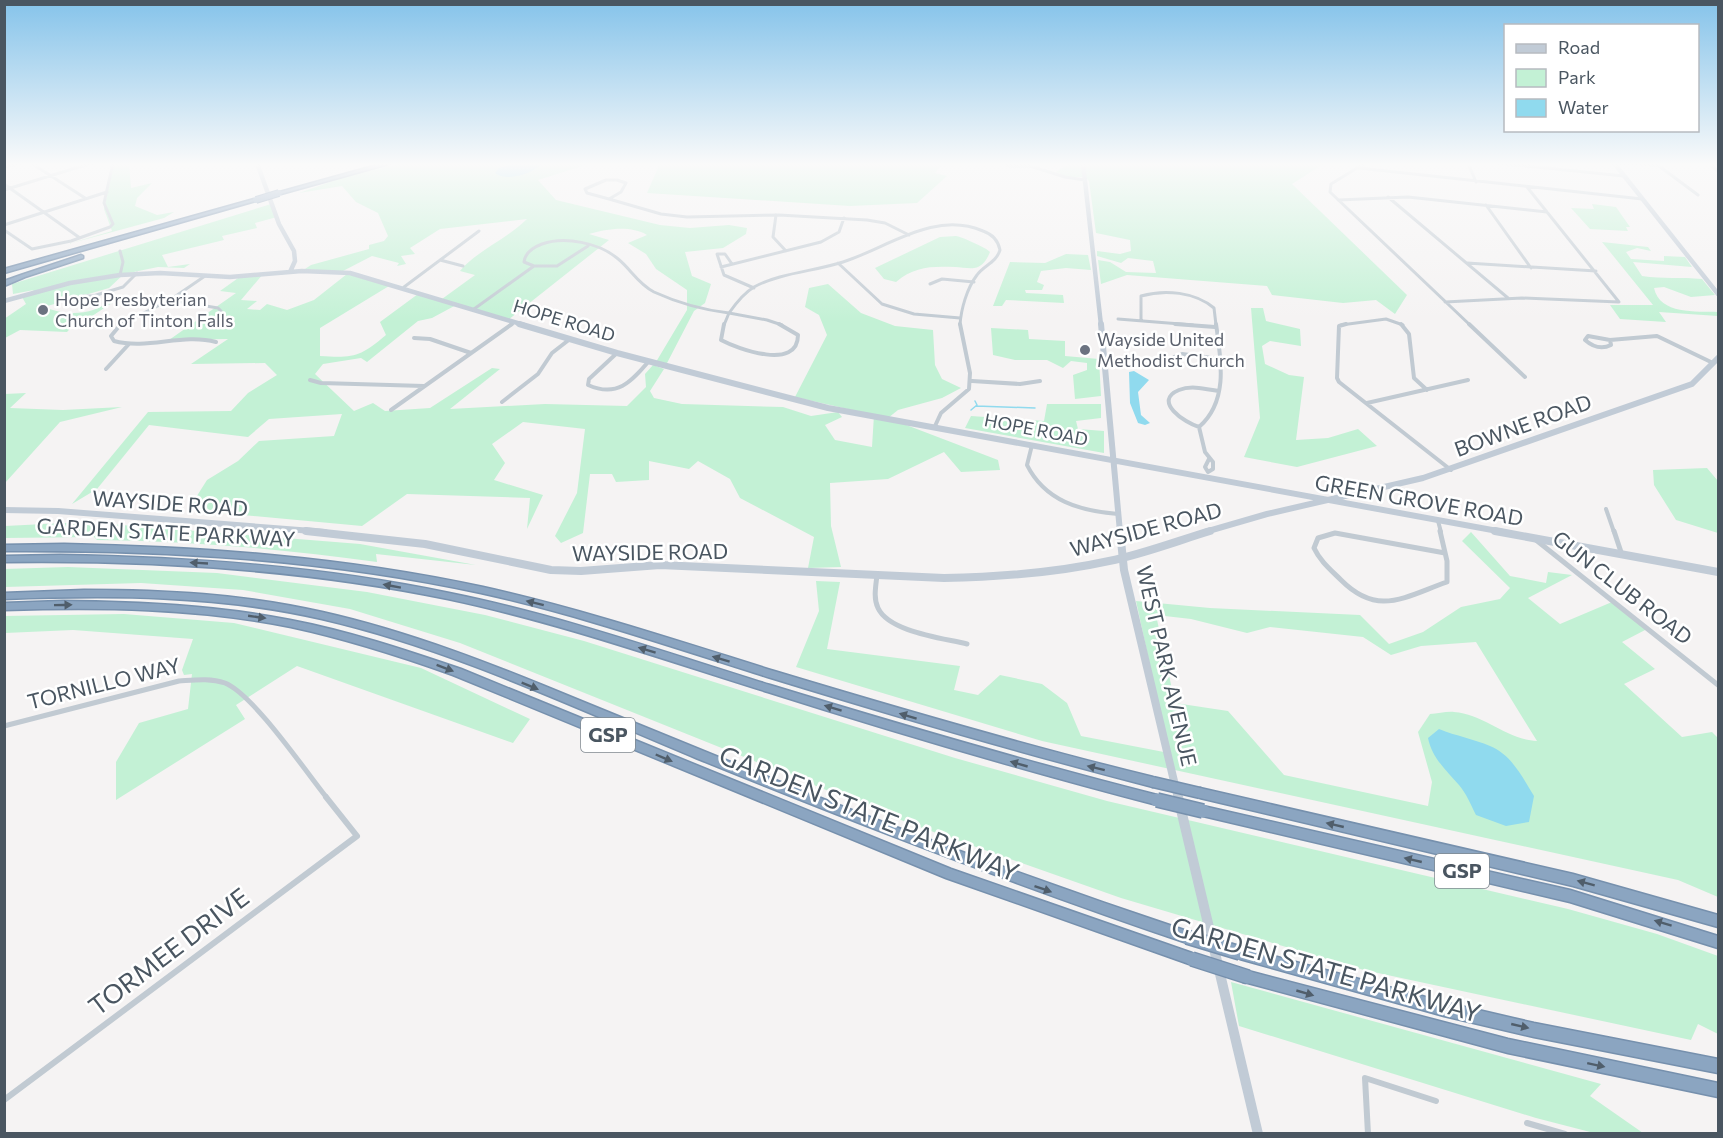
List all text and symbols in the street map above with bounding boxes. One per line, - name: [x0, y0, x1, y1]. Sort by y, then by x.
- legend: [1504, 24, 1699, 132]
- text: Road: [1558, 36, 1600, 58]
- text: Park: [1558, 66, 1596, 88]
- text: Water: [1558, 96, 1609, 118]
- place label: Hope Presbyterian Church of Tinton Falls: [55, 288, 233, 331]
- street label: HOPE ROAD: [511, 294, 618, 346]
- marker: Hope Presbyterian Church of Tinton Falls: [36, 303, 50, 317]
- place label: Wayside United Methodist Church: [1097, 328, 1245, 371]
- marker: Wayside United Methodist Church: [1078, 343, 1092, 357]
- street label: BOWNE ROAD: [1450, 388, 1595, 461]
- street label: HOPE ROAD: [982, 408, 1090, 450]
- street label: GREEN GROVE ROAD: [1313, 469, 1525, 530]
- street label: WAYSIDE ROAD: [91, 485, 249, 520]
- street label: WAYSIDE ROAD: [1067, 496, 1224, 561]
- street label: GARDEN STATE PARKWAY: [36, 512, 296, 551]
- street label: GUN CLUB ROAD: [1548, 525, 1698, 649]
- street label: WAYSIDE ROAD: [572, 538, 728, 565]
- one-way arrow: [189, 558, 208, 567]
- street label: WEST PARK AVENUE: [1132, 563, 1203, 769]
- one-way arrow: [383, 581, 402, 590]
- one-way arrow: [525, 598, 543, 607]
- one-way arrow: [53, 600, 72, 610]
- one-way arrow: [248, 613, 267, 622]
- one-way arrow: [638, 644, 656, 654]
- street label: TORNILLO WAY: [25, 651, 183, 714]
- one-way arrow: [712, 653, 730, 663]
- one-way arrow: [436, 663, 454, 673]
- one-way arrow: [521, 682, 539, 691]
- one-way arrow: [824, 703, 842, 712]
- one-way arrow: [899, 711, 917, 720]
- road number: GSP: [581, 718, 635, 752]
- street label: GARDEN STATE PARKWAY: [715, 738, 1024, 887]
- one-way arrow: [655, 754, 673, 763]
- one-way arrow: [1010, 758, 1029, 768]
- one-way arrow: [1087, 762, 1105, 772]
- one-way arrow: [1326, 820, 1344, 830]
- road number: GSP: [1435, 854, 1489, 888]
- one-way arrow: [1403, 855, 1422, 864]
- one-way arrow: [1577, 878, 1596, 888]
- street label: TORMEE DRIVE: [82, 881, 254, 1021]
- one-way arrow: [1034, 884, 1052, 894]
- street label: GARDEN STATE PARKWAY: [1168, 909, 1485, 1028]
- one-way arrow: [1654, 918, 1672, 927]
- one-way arrow: [1295, 988, 1314, 998]
- one-way arrow: [1511, 1022, 1529, 1032]
- one-way arrow: [1586, 1061, 1605, 1070]

